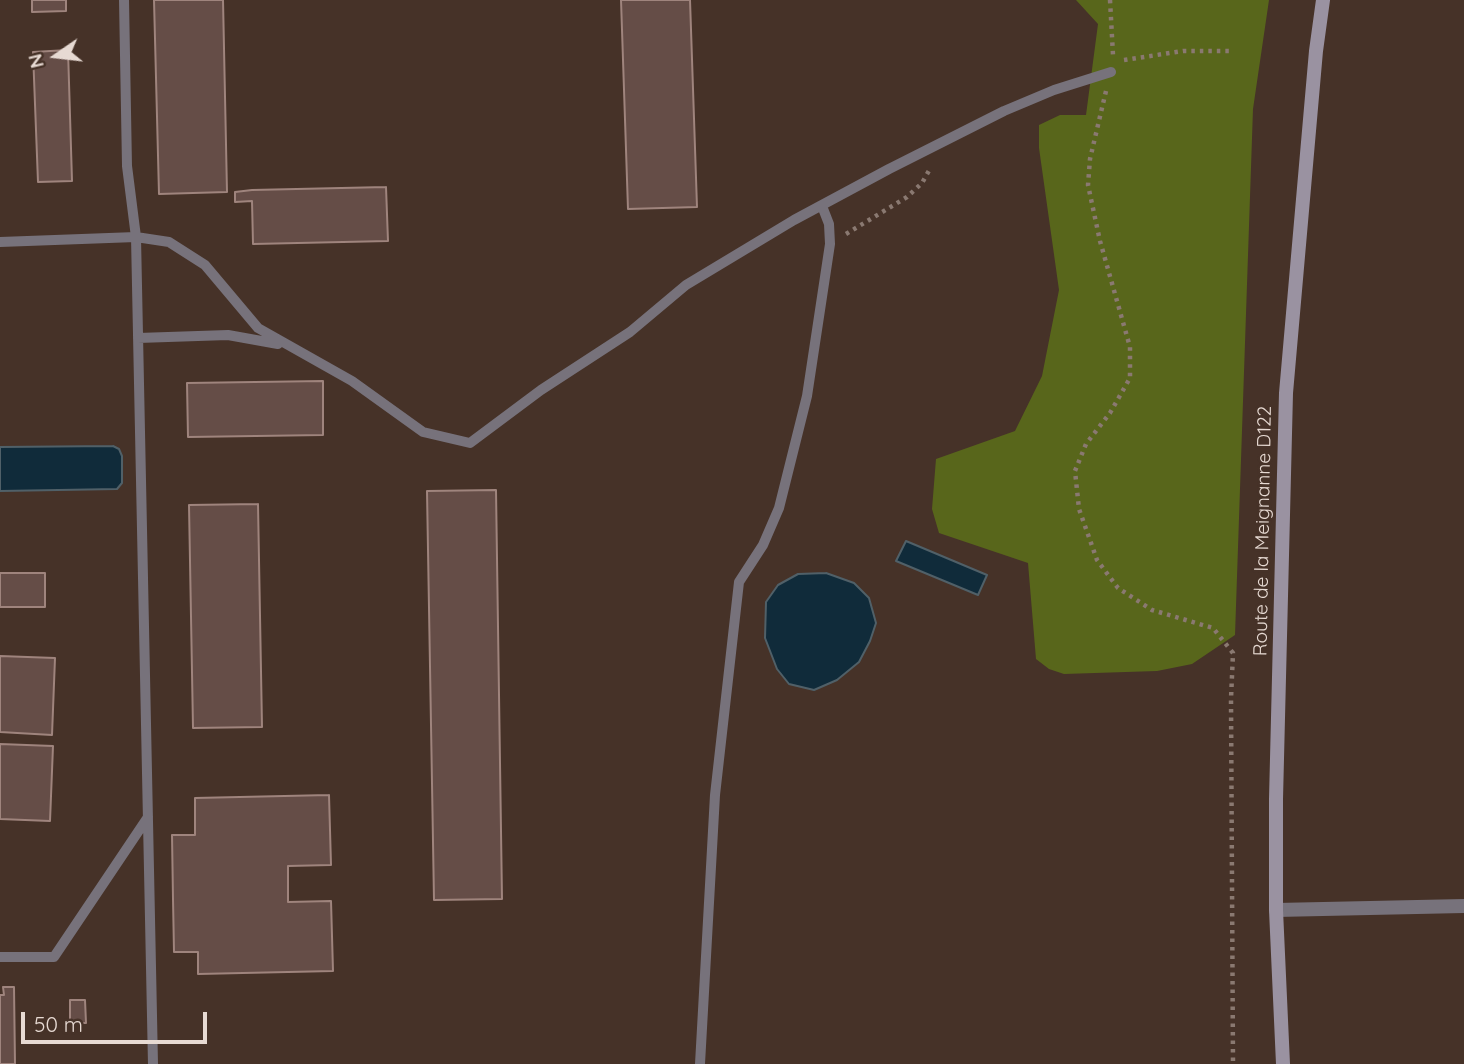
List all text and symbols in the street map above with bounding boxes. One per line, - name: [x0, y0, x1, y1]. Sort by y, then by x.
- north arrow: [21, 21, 91, 91]
- text: N: [22, 51, 49, 71]
- street label: Route de la Meignanne D122: [1249, 406, 1277, 656]
- scale bar: [24, 998, 210, 1042]
- text: 50 m: [34, 1011, 83, 1037]

